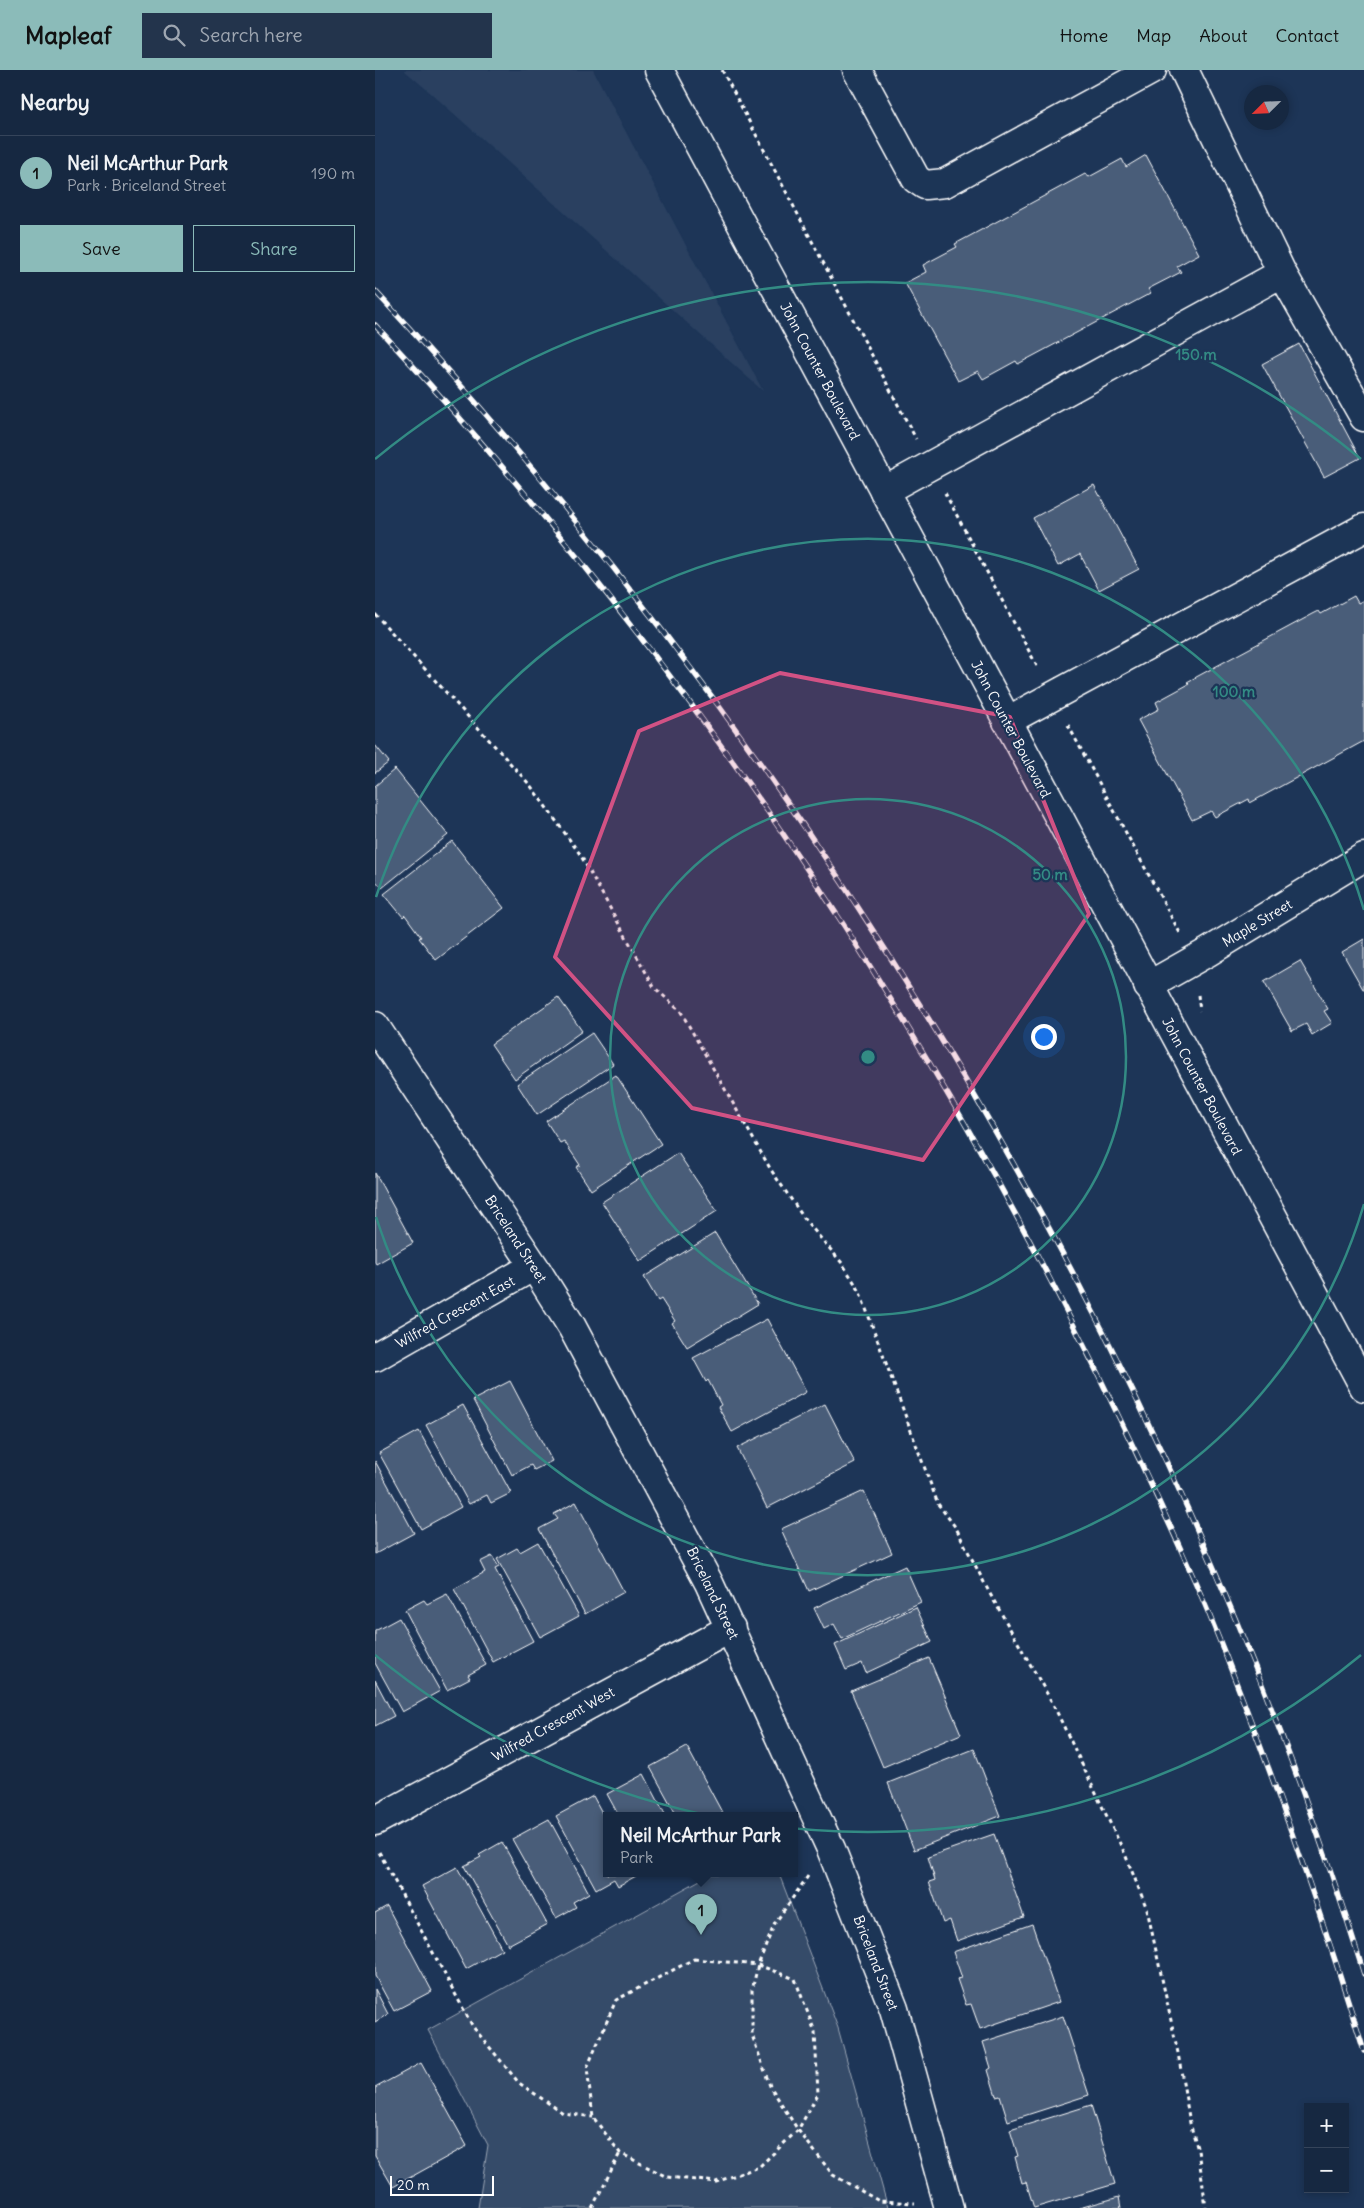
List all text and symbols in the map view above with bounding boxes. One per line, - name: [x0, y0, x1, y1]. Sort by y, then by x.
- search box: [142, 13, 492, 58]
- text: Mapleaf: [25, 20, 112, 50]
- icon: search: [160, 21, 188, 49]
- text: Search here: [200, 23, 303, 47]
- text: Home: [1060, 24, 1108, 47]
- text: Map: [1136, 24, 1171, 47]
- text: About: [1199, 24, 1247, 47]
- text: Contact: [1275, 24, 1339, 47]
- north arrow: [1244, 85, 1289, 130]
- text: Nearby: [20, 89, 90, 116]
- text: Neil McArthur Park: [67, 151, 228, 175]
- text: 1: [33, 163, 39, 183]
- text: 190 m: [311, 163, 355, 183]
- text: Park · Briceland Street: [67, 175, 226, 195]
- button: Save: [20, 225, 183, 272]
- button: Share: [193, 225, 355, 272]
- street label: John Counter Boulevard: [776, 299, 864, 443]
- text: 150 m: [1175, 345, 1217, 364]
- street label: John Counter Boulevard: [967, 657, 1055, 801]
- text: 100 m: [1213, 682, 1255, 701]
- text: 50 m: [1032, 865, 1068, 884]
- street label: Maple Street: [1219, 895, 1296, 951]
- street label: John Counter Boulevard: [1158, 1014, 1246, 1158]
- your location: [1031, 1024, 1057, 1050]
- centre of rings: [859, 1048, 877, 1066]
- street label: Briceland Street: [481, 1192, 551, 1286]
- street label: Wilfred Crescent East: [392, 1272, 518, 1352]
- street label: Briceland Street: [683, 1544, 743, 1642]
- street label: Wilfred Crescent West: [488, 1683, 618, 1765]
- popup: [603, 1812, 798, 1877]
- text: Neil McArthur Park: [620, 1823, 781, 1847]
- text: Park: [620, 1847, 653, 1867]
- pin: 1: [685, 1894, 717, 1935]
- street label: Briceland Street: [850, 1913, 903, 2013]
- map controls: [1304, 2103, 1349, 2193]
- button: +: [1304, 2103, 1349, 2148]
- button: −: [1304, 2148, 1349, 2193]
- scale bar: [390, 2173, 494, 2196]
- text: 20 m: [397, 2176, 430, 2194]

